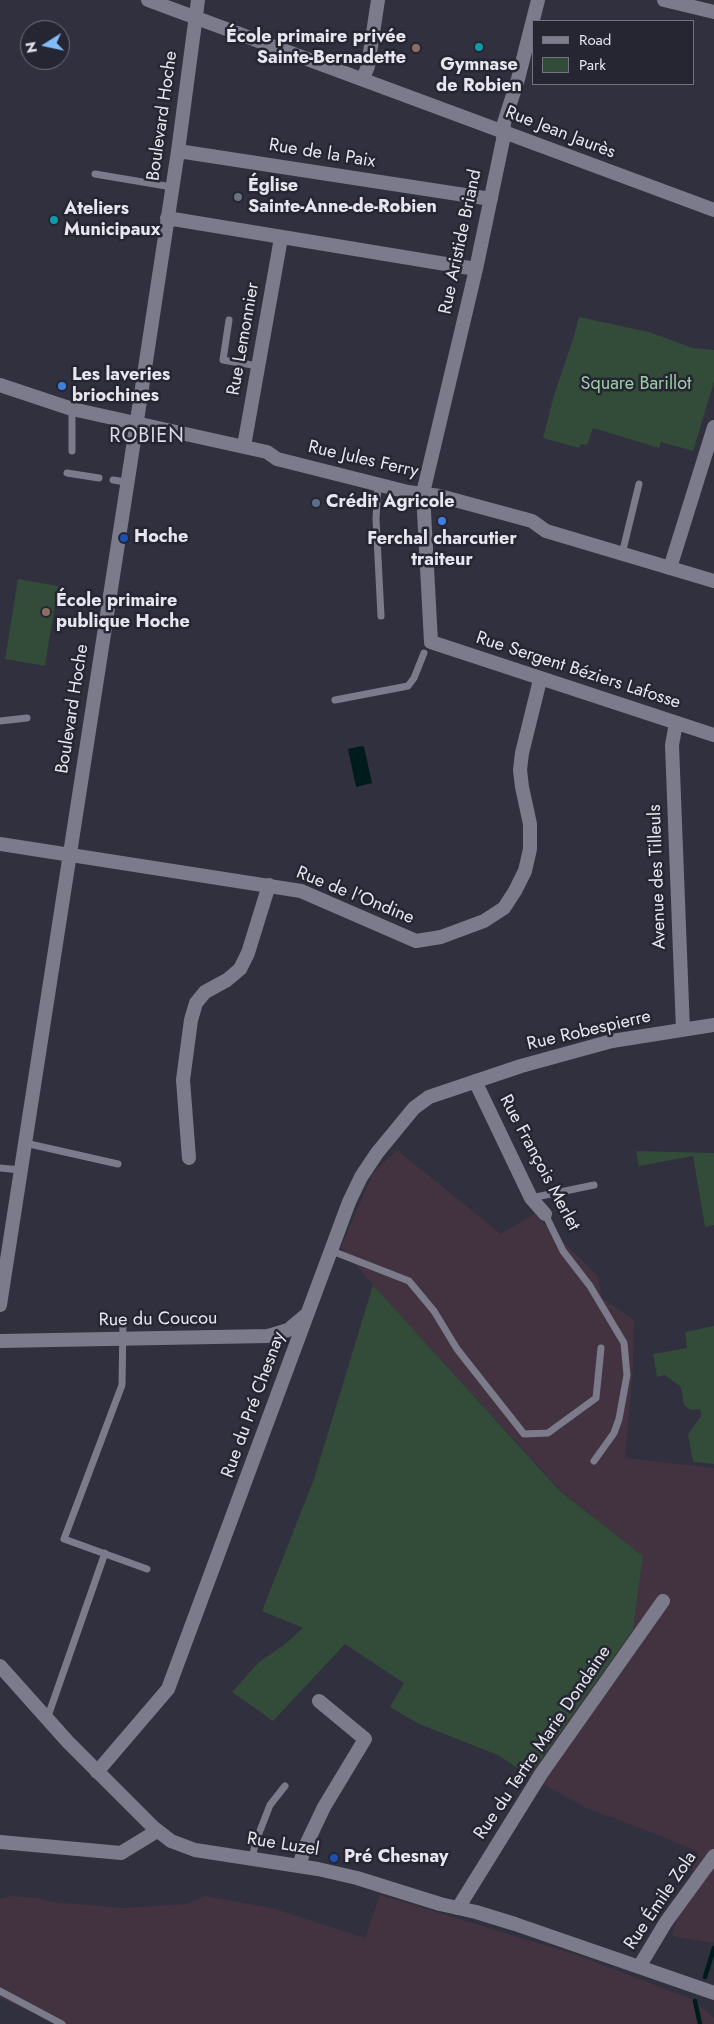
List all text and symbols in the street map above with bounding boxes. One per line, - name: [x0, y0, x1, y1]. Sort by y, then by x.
- north arrow: [20, 20, 70, 70]
- legend: [532, 20, 694, 85]
- place label: École primaire privée Sainte-Bernadette: [226, 27, 406, 70]
- text: Road: [579, 29, 611, 51]
- text: N: [20, 40, 42, 55]
- marker: Gymnase de Robien: [473, 41, 485, 53]
- marker: École primaire privée Sainte-Bernadette: [410, 42, 422, 54]
- street label: Boulevard Hoche: [143, 50, 183, 182]
- text: Park: [579, 54, 606, 76]
- place label: Gymnase de Robien: [436, 55, 522, 98]
- street label: Rue Jean Jaurès: [502, 102, 618, 164]
- street label: Rue de la Paix: [267, 135, 377, 173]
- street label: Rue Aristide Briand: [435, 168, 487, 316]
- place label: Église Sainte-Anne-de-Robien: [248, 176, 437, 218]
- marker: Église Sainte-Anne-de-Robien: [232, 191, 244, 203]
- place label: Ateliers Municipaux: [64, 199, 160, 242]
- marker: Ateliers Municipaux: [48, 214, 60, 226]
- street label: Rue Lemonnier: [223, 281, 265, 397]
- place label: Les laveries briochines: [72, 365, 170, 408]
- park label: Square Barillot: [581, 374, 691, 396]
- marker: Les laveries briochines: [56, 380, 68, 392]
- district label: ROBIEN: [108, 425, 186, 449]
- street label: Rue Jules Ferry: [306, 437, 420, 483]
- place label: Crédit Agricole: [326, 492, 455, 514]
- marker: Crédit Agricole: [310, 497, 322, 509]
- marker: Ferchal charcutier traiteur: [436, 515, 448, 527]
- place label: Hoche: [134, 527, 188, 549]
- place label: Ferchal charcutier traiteur: [367, 529, 517, 572]
- marker: Hoche: [118, 532, 130, 544]
- place label: École primaire publique Hoche: [56, 591, 190, 634]
- marker: École primaire publique Hoche: [40, 606, 52, 618]
- street label: Rue Sergent Béziers Lafosse: [473, 628, 683, 714]
- street label: Boulevard Hoche: [52, 643, 94, 775]
- street label: Avenue des Tilleuls: [645, 804, 671, 950]
- street label: Rue de l'Ondine: [293, 863, 417, 929]
- street label: Rue Robespierre: [525, 1006, 653, 1056]
- street label: Rue François Merlet: [494, 1091, 584, 1235]
- street label: Rue du Coucou: [98, 1308, 218, 1332]
- street label: Rue du Pré Chesnay: [218, 1329, 290, 1481]
- street label: Rue du Tertre Marie Dondaine: [470, 1642, 616, 1844]
- street label: Rue Luzel: [245, 1829, 321, 1861]
- place label: Pré Chesnay: [344, 1847, 448, 1869]
- street label: Rue Émile Zola: [620, 1848, 702, 1954]
- marker: Pré Chesnay: [328, 1852, 340, 1864]

